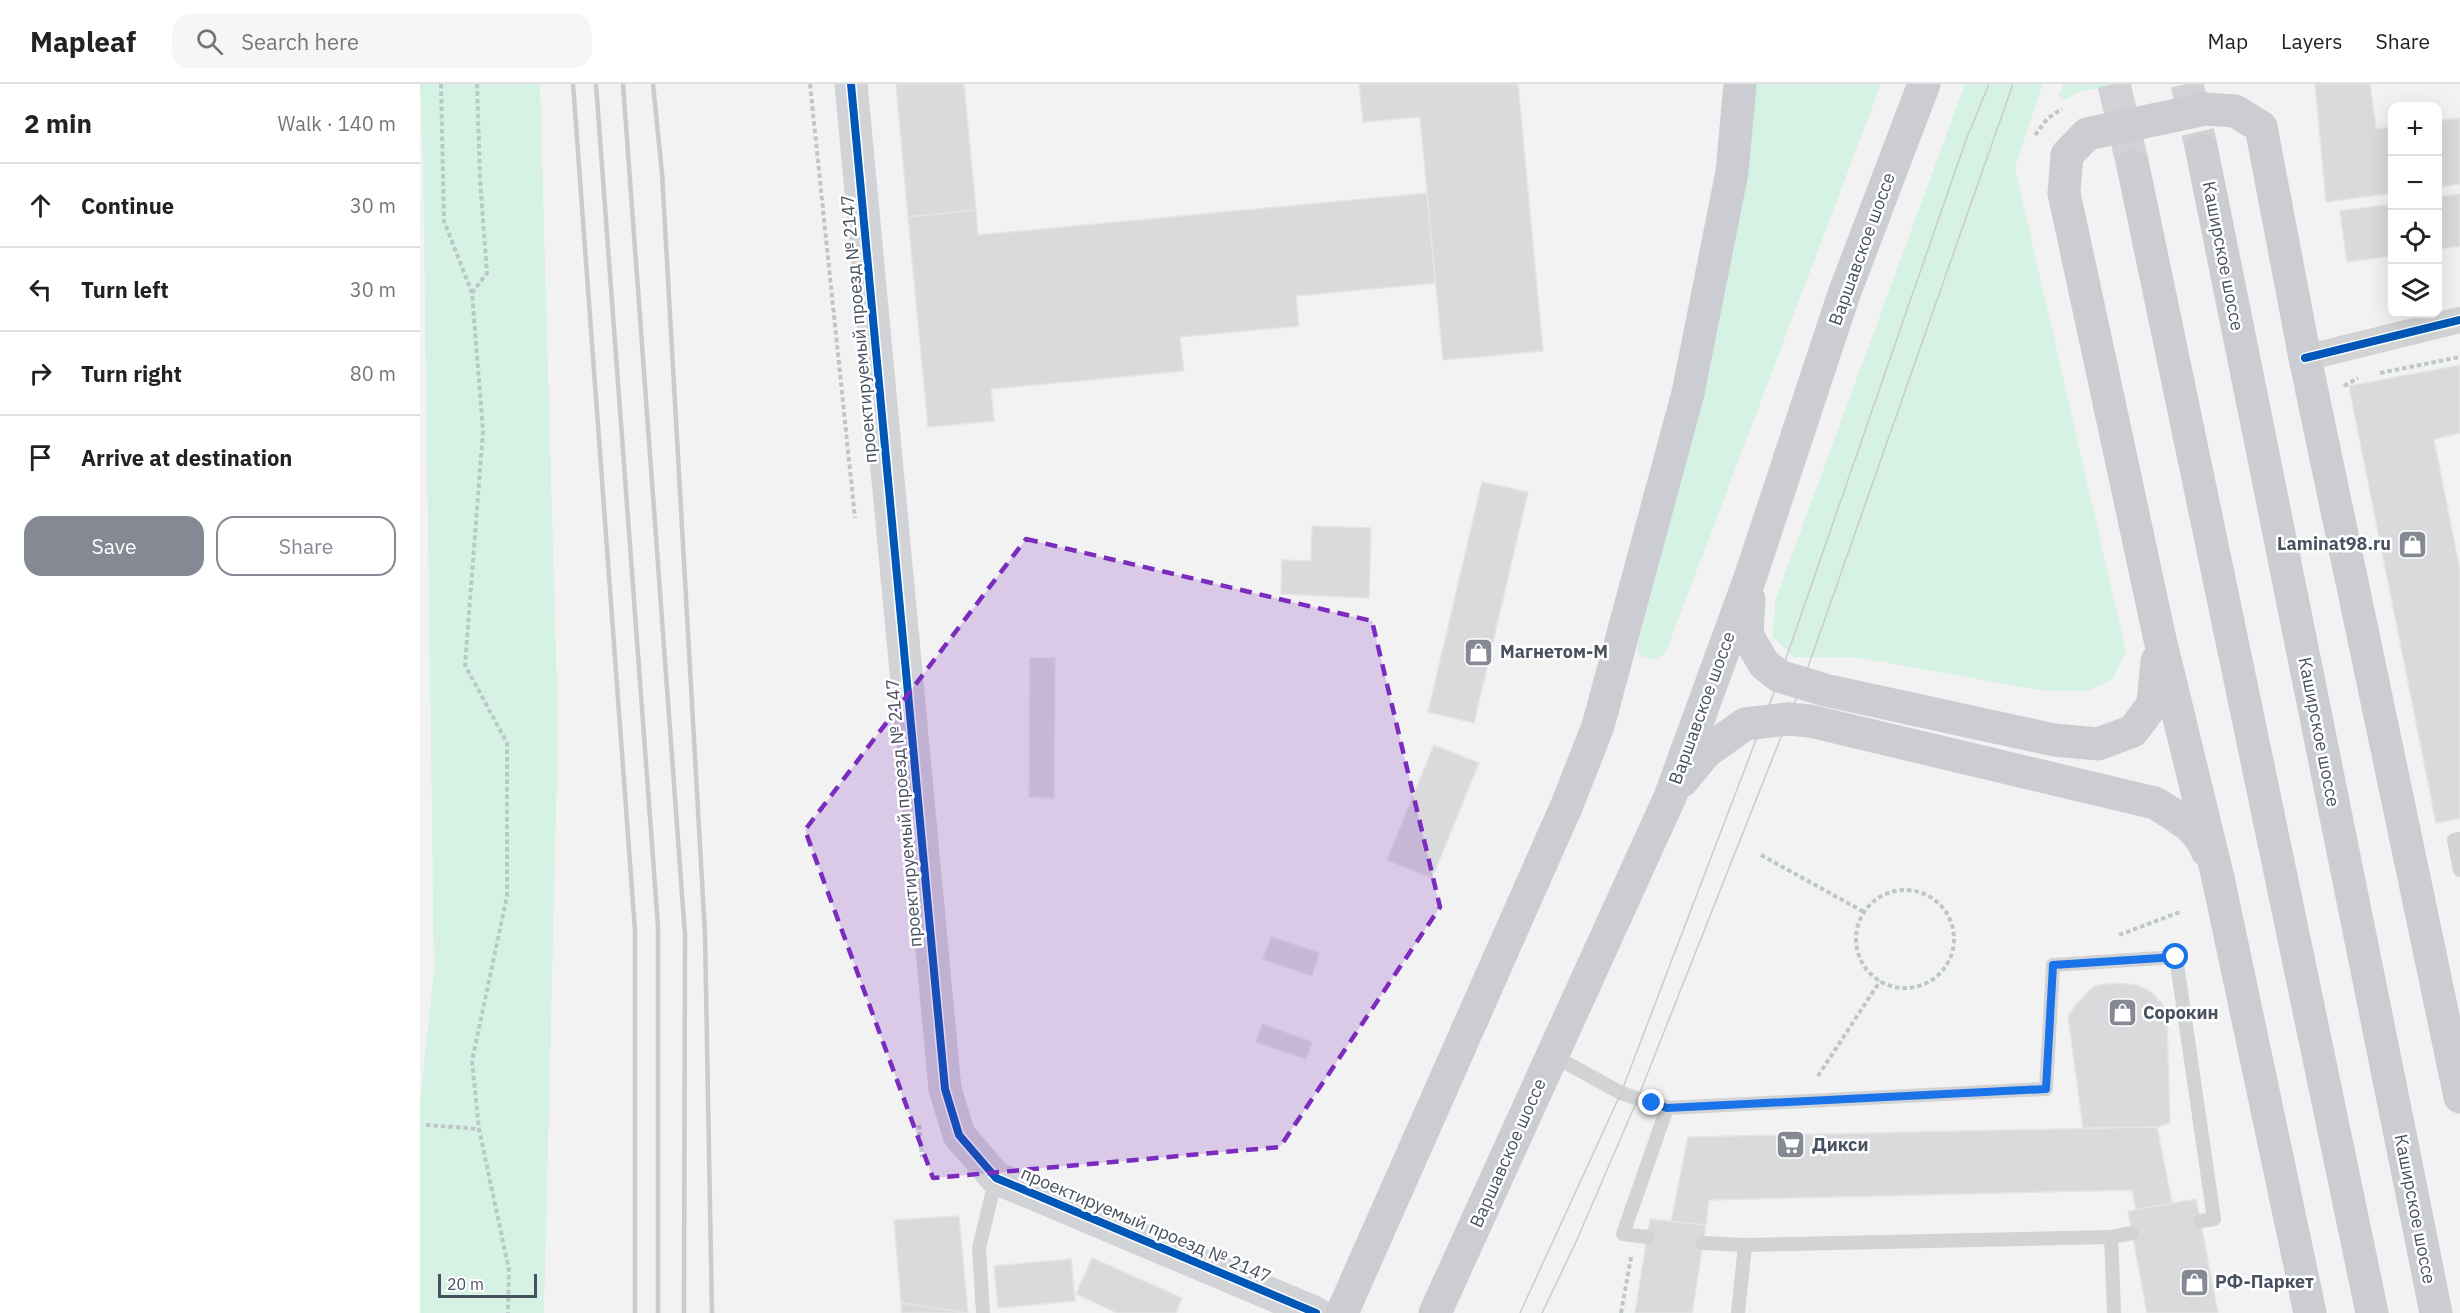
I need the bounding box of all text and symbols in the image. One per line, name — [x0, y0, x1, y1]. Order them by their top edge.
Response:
search box — [172, 14, 592, 68]
text: Mapleaf — [30, 23, 136, 60]
icon: search — [193, 25, 226, 58]
text: Search here — [241, 27, 359, 56]
text: Map — [2208, 27, 2248, 55]
text: Layers — [2281, 27, 2343, 55]
text: Share — [2376, 27, 2430, 55]
map controls — [2388, 102, 2442, 318]
button: + — [2388, 102, 2442, 156]
text: 2 min — [24, 106, 92, 140]
text: Walk · 140 m — [278, 110, 396, 137]
button: − — [2388, 156, 2442, 210]
street label: Варшавское шоссе — [1823, 169, 1900, 328]
street label: Каширское шоссе — [2198, 179, 2249, 333]
icon: ahead — [24, 189, 57, 222]
text: Continue — [81, 191, 174, 220]
text: 30 m — [350, 192, 396, 219]
street label: проектируемый проезд № 2147 — [835, 194, 882, 464]
button: locate — [2388, 210, 2442, 264]
button: layers — [2388, 264, 2442, 318]
icon: left — [24, 273, 57, 306]
text: Turn left — [81, 275, 169, 304]
text: 30 m — [350, 276, 396, 303]
icon: right — [24, 357, 57, 390]
text: Turn right — [81, 359, 182, 388]
text: 80 m — [350, 360, 396, 387]
icon: arrive — [24, 441, 57, 474]
text: Arrive at destination — [81, 443, 292, 472]
button: Save — [24, 516, 204, 576]
button: Share — [216, 516, 396, 576]
shop icon: Laminat98.ru — [2396, 528, 2428, 560]
place label: Laminat98.ru — [2277, 532, 2391, 555]
street label: Варшавское шоссе — [1663, 628, 1740, 787]
shop icon: Магнетом-М — [1463, 636, 1495, 668]
place label: Магнетом-М — [1500, 640, 1608, 663]
street label: Каширское шоссе — [2294, 655, 2345, 809]
street label: проектируемый проезд № 2147 — [880, 678, 927, 948]
route start — [2162, 943, 2188, 969]
shop icon: Сорокин — [2106, 997, 2138, 1029]
place label: Сорокин — [2143, 1001, 2218, 1024]
street label: Варшавское шоссе — [1464, 1075, 1551, 1231]
route end — [1638, 1089, 1664, 1115]
supermarket icon: Дикси — [1775, 1129, 1807, 1161]
street label: Каширское шоссе — [2390, 1132, 2441, 1286]
place label: Дикси — [1812, 1133, 1868, 1156]
street label: проектируемый проезд № 2147 — [1018, 1161, 1275, 1288]
shop icon: РФ-Паркет — [2178, 1266, 2210, 1298]
place label: РФ-Паркет — [2215, 1270, 2314, 1293]
scale bar — [438, 1271, 537, 1298]
text: 20 m — [447, 1274, 484, 1294]

